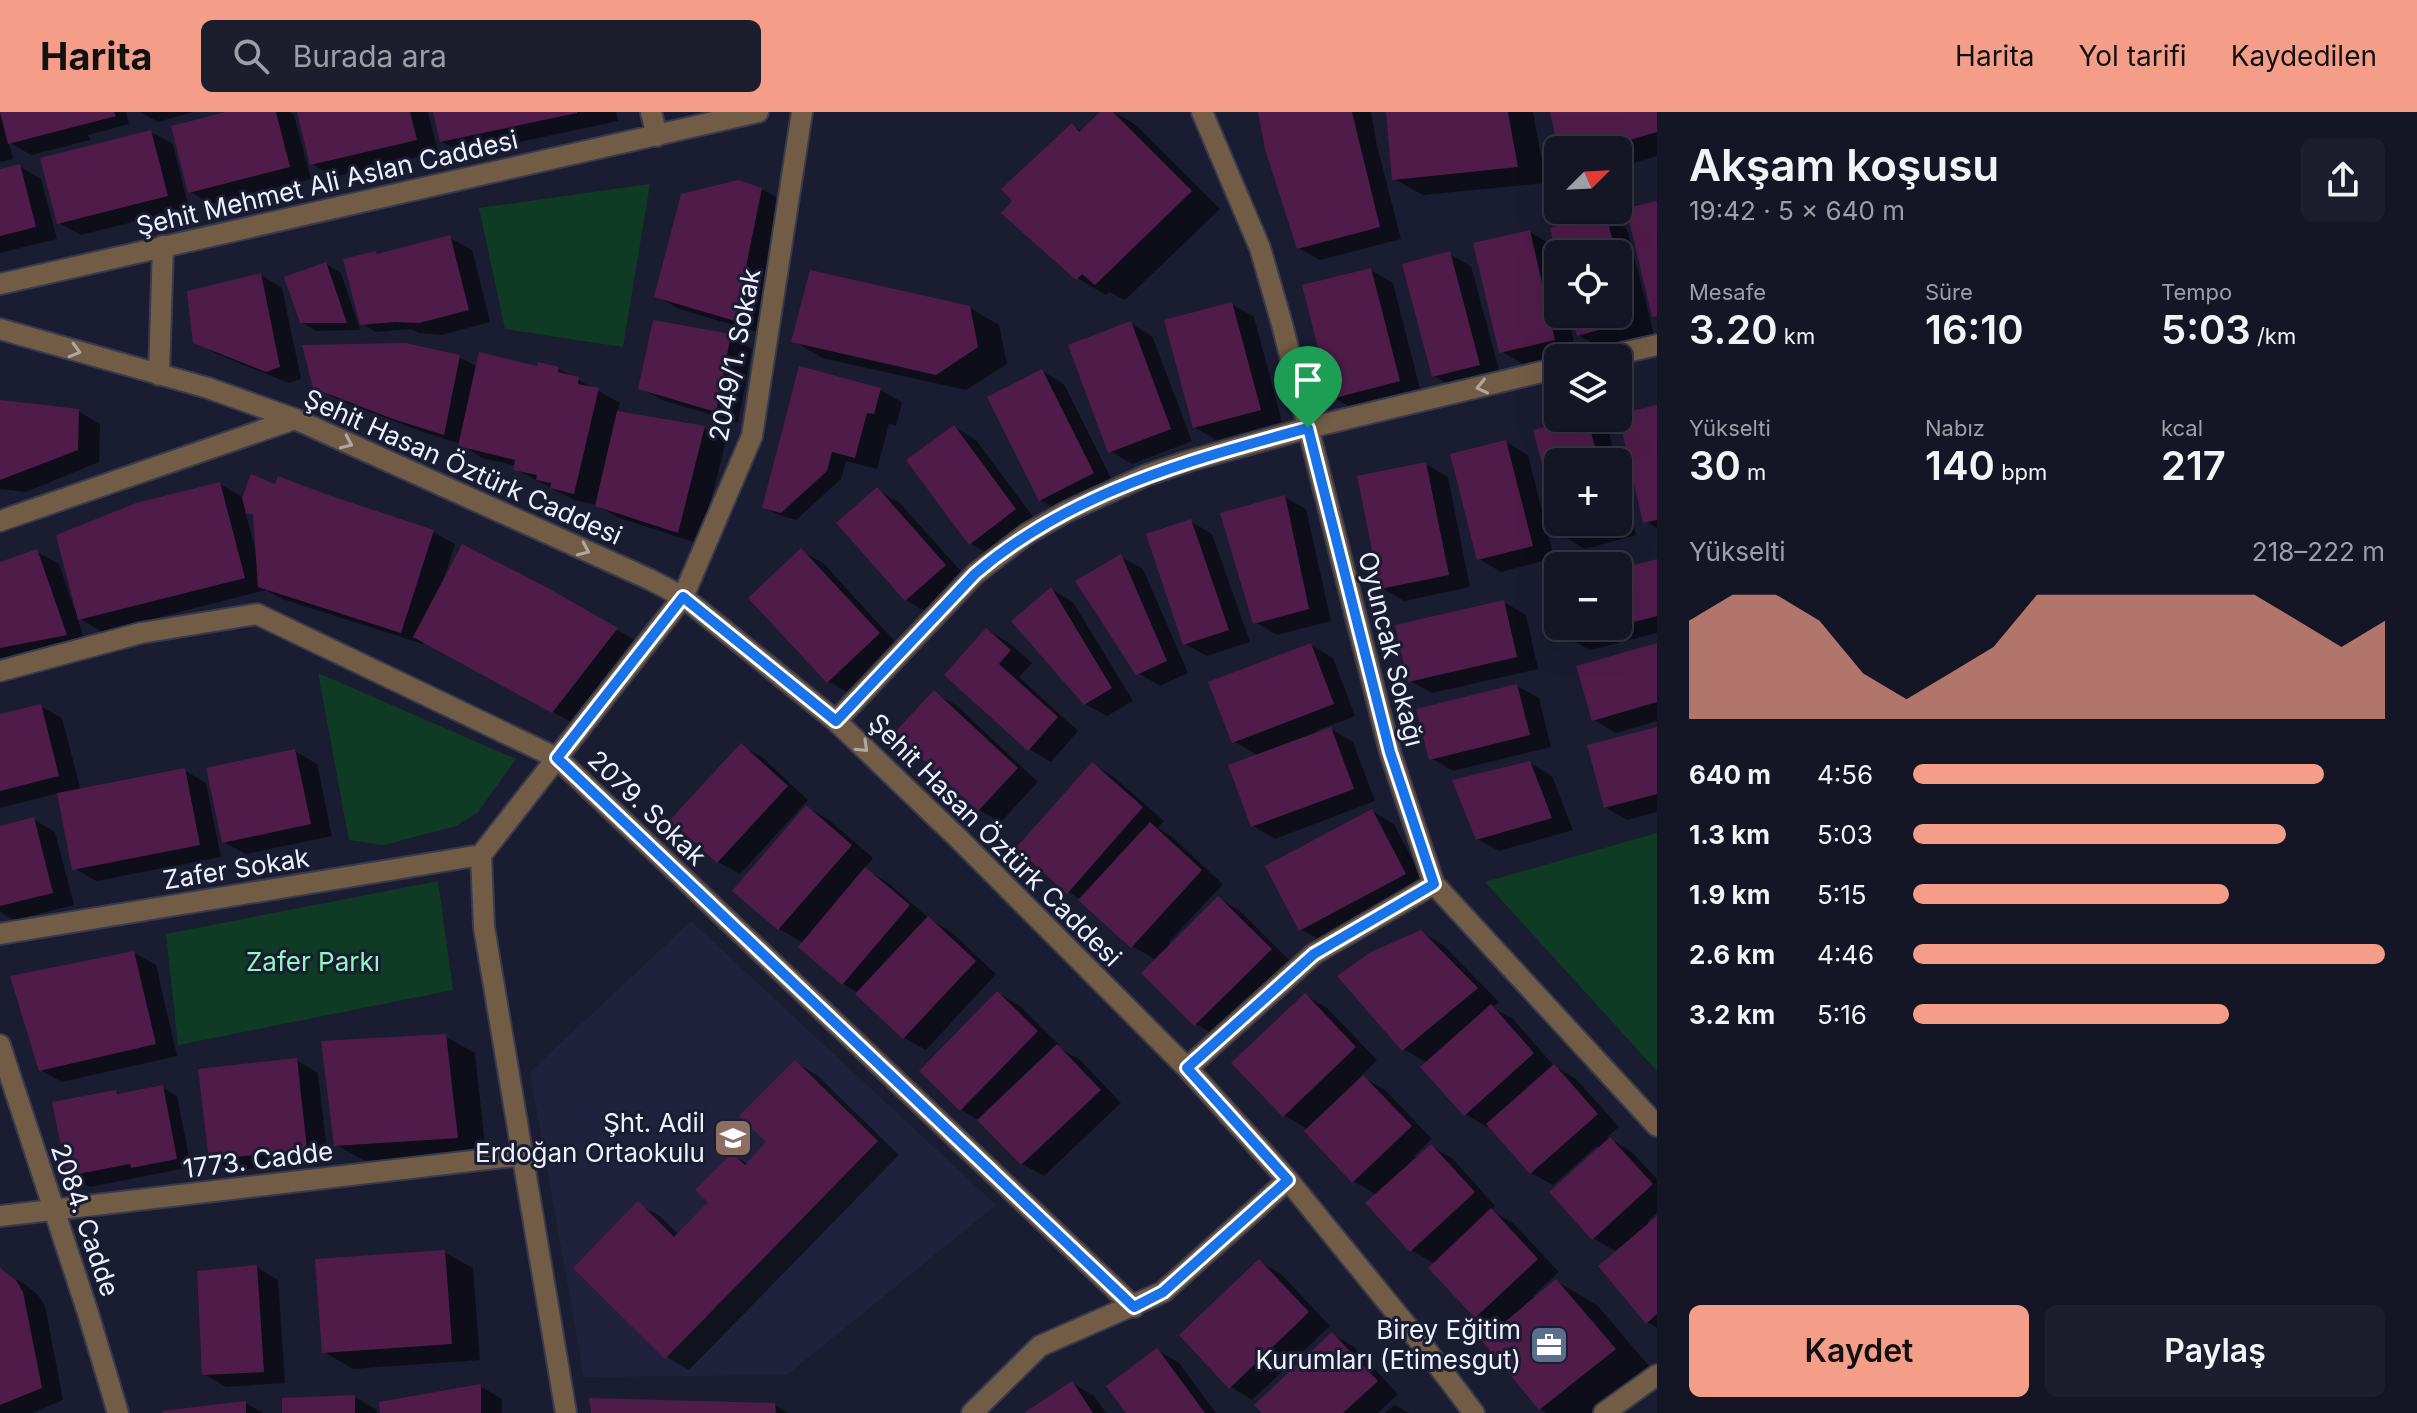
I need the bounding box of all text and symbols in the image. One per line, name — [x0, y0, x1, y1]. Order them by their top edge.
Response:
search box — [201, 20, 761, 92]
text: Harita — [40, 33, 153, 79]
icon: search — [229, 34, 273, 78]
text: Burada ara — [293, 38, 447, 74]
text: Harita — [1955, 39, 2034, 73]
text: Yol tarifi — [2078, 39, 2187, 73]
text: Kaydedilen — [2231, 39, 2377, 73]
street label: Şehit Mehmet Ali Aslan Caddesi — [133, 123, 521, 242]
north arrow — [1544, 136, 1632, 224]
map controls — [1544, 136, 1632, 640]
text: Akşam koşusu — [1689, 138, 1999, 192]
button: share — [2301, 138, 2385, 222]
text: 19:42 · 5 × 640 m — [1689, 195, 1905, 226]
button: locate — [1544, 240, 1632, 328]
street label: 2049/1. Sokak — [703, 266, 766, 444]
text: Mesafe — [1689, 279, 1766, 305]
text: Süre — [1925, 279, 1973, 305]
text: Tempo — [2161, 279, 2232, 305]
text: 3.20 — [1689, 305, 1778, 354]
text: 16:10 — [1925, 305, 2024, 354]
text: 5:03 — [2161, 305, 2251, 354]
text: km — [1778, 323, 1815, 349]
text: /km — [2251, 323, 2296, 349]
one-way arrow — [68, 342, 81, 358]
button: layers — [1544, 344, 1632, 432]
pin — [1274, 346, 1342, 428]
icon: arrive — [1286, 358, 1330, 402]
one-way arrow — [1476, 377, 1490, 394]
street label: Şehit Hasan Öztürk Caddesi — [299, 382, 627, 551]
text: Yükselti — [1689, 415, 1771, 441]
text: Nabız — [1925, 415, 1985, 441]
text: kcal — [2161, 415, 2203, 441]
one-way arrow — [339, 433, 354, 449]
text: 30 — [1689, 441, 1741, 490]
text: 140 — [1925, 441, 1995, 490]
text: 217 — [2161, 441, 2226, 490]
button: + — [1544, 448, 1632, 536]
text: m — [1741, 459, 1766, 485]
text: bpm — [1995, 459, 2047, 485]
text: Yükselti — [1689, 536, 1786, 567]
text: 218–222 m — [2252, 536, 2385, 567]
one-way arrow — [576, 540, 591, 556]
street label: Oyuncak Sokağı — [1352, 548, 1431, 750]
button: − — [1544, 552, 1632, 640]
street label: Şehit Hasan Öztürk Caddesi — [863, 707, 1128, 972]
one-way arrow — [854, 738, 869, 752]
street label: 2079. Sokak — [582, 744, 713, 872]
text: 640 m — [1689, 759, 1771, 790]
text: 4:56 — [1817, 759, 1873, 790]
text: 1.3 km — [1689, 819, 1770, 850]
text: 5:03 — [1817, 819, 1873, 850]
street label: Zafer Sokak — [161, 842, 311, 895]
text: 1.9 km — [1689, 879, 1770, 910]
text: 5:15 — [1817, 879, 1867, 910]
text: 2.6 km — [1689, 939, 1775, 970]
text: 4:46 — [1817, 939, 1874, 970]
park label: Zafer Parkı — [246, 946, 380, 977]
text: 3.2 km — [1689, 999, 1775, 1030]
text: 5:16 — [1817, 999, 1867, 1030]
place label: Şht. Adil Erdoğan Ortaokulu — [475, 1107, 705, 1168]
school or university icon: Şht. Adil Erdoğan Ortaokulu — [712, 1117, 754, 1159]
street label: 1773. Cadde — [181, 1135, 335, 1184]
street label: 2084. Cadde — [45, 1139, 126, 1300]
button: Kaydet — [1689, 1305, 2029, 1397]
button: Paylaş — [2045, 1305, 2385, 1397]
place label: Birey Eğitim Kurumları (Etimesgut) — [1256, 1314, 1521, 1375]
office icon: Birey Eğitim Kurumları (Etimesgut) — [1528, 1324, 1570, 1366]

